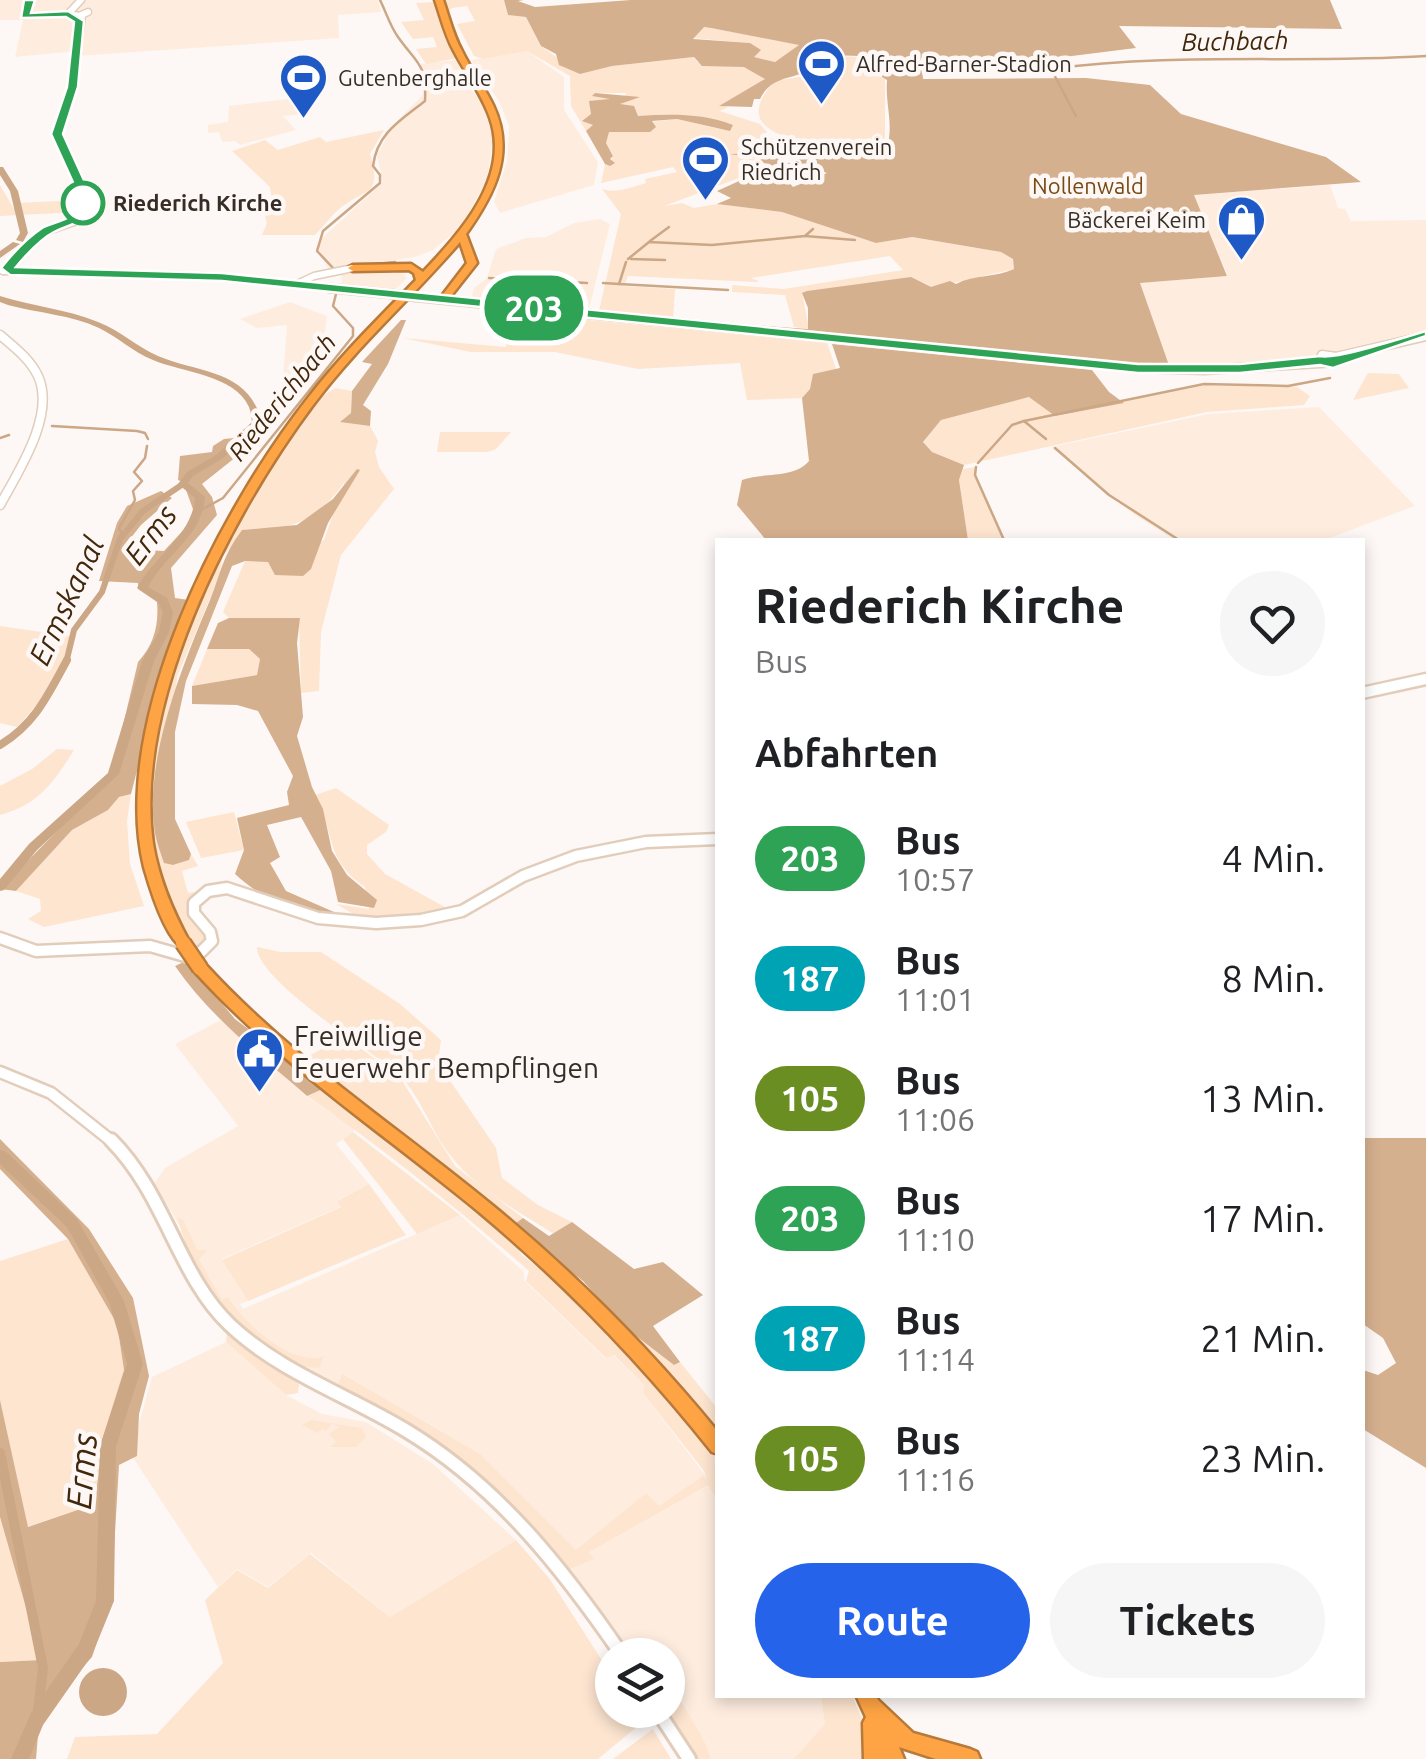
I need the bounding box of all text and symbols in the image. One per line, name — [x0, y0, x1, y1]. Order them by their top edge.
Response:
water label: Buchbach — [1181, 26, 1289, 56]
sports icon: Alfred-Barner-Stadion — [795, 38, 847, 106]
place label: Alfred-Barner-Stadion — [856, 51, 1072, 76]
sports icon: Gutenberghalle — [277, 52, 329, 120]
place label: Gutenberghalle — [338, 65, 492, 90]
sports icon: Schützenverein Riedrich — [680, 134, 732, 202]
place label: Schützenverein Riedrich — [741, 134, 892, 184]
park label: Nollenwald — [1032, 173, 1144, 198]
marker: Riederich Kirche — [62, 182, 104, 224]
place label: Riederich Kirche — [113, 190, 282, 215]
shop icon: Bäckerei Keim — [1215, 194, 1267, 262]
place label: Bäckerei Keim — [1067, 207, 1206, 232]
line badge: 203 — [476, 276, 592, 340]
text: 203 — [504, 288, 564, 328]
water label: Riederichbach — [223, 328, 341, 466]
water label: Erms — [117, 498, 184, 571]
water label: Ermskanal — [22, 531, 111, 670]
button: heart — [1220, 571, 1325, 676]
text: Riederich Kirche — [755, 578, 1125, 632]
text: Bus — [755, 643, 807, 679]
text: Abfahrten — [755, 732, 938, 774]
text: Bus — [895, 819, 960, 861]
text: 4 Min. — [1222, 837, 1325, 879]
text: 203 — [780, 838, 840, 878]
text: 10:57 — [895, 861, 975, 897]
text: Bus — [895, 939, 960, 981]
text: 8 Min. — [1222, 957, 1325, 999]
text: 187 — [780, 958, 840, 998]
text: 11:01 — [895, 981, 975, 1017]
place label: Freiwillige Feuerwehr Bempflingen — [294, 1020, 599, 1083]
public building icon: Freiwillige Feuerwehr Bempflingen — [233, 1026, 285, 1094]
text: Bus — [895, 1059, 960, 1101]
text: 13 Min. — [1200, 1077, 1325, 1119]
text: 105 — [780, 1078, 840, 1118]
text: 11:06 — [895, 1101, 975, 1137]
text: Bus — [895, 1179, 960, 1221]
text: 17 Min. — [1200, 1197, 1325, 1239]
text: 203 — [780, 1198, 840, 1238]
text: 11:10 — [895, 1221, 975, 1257]
text: Bus — [895, 1299, 960, 1341]
text: 21 Min. — [1200, 1317, 1325, 1359]
text: 187 — [780, 1318, 840, 1358]
text: 11:14 — [895, 1341, 975, 1377]
text: Bus — [895, 1419, 960, 1461]
water label: Erms — [58, 1431, 104, 1511]
text: 23 Min. — [1200, 1437, 1325, 1479]
text: 105 — [780, 1438, 840, 1478]
text: 11:16 — [895, 1461, 975, 1497]
button: Route — [755, 1563, 1030, 1678]
button: Tickets — [1050, 1563, 1325, 1678]
map controls — [595, 1638, 685, 1728]
button: layers — [595, 1638, 685, 1728]

